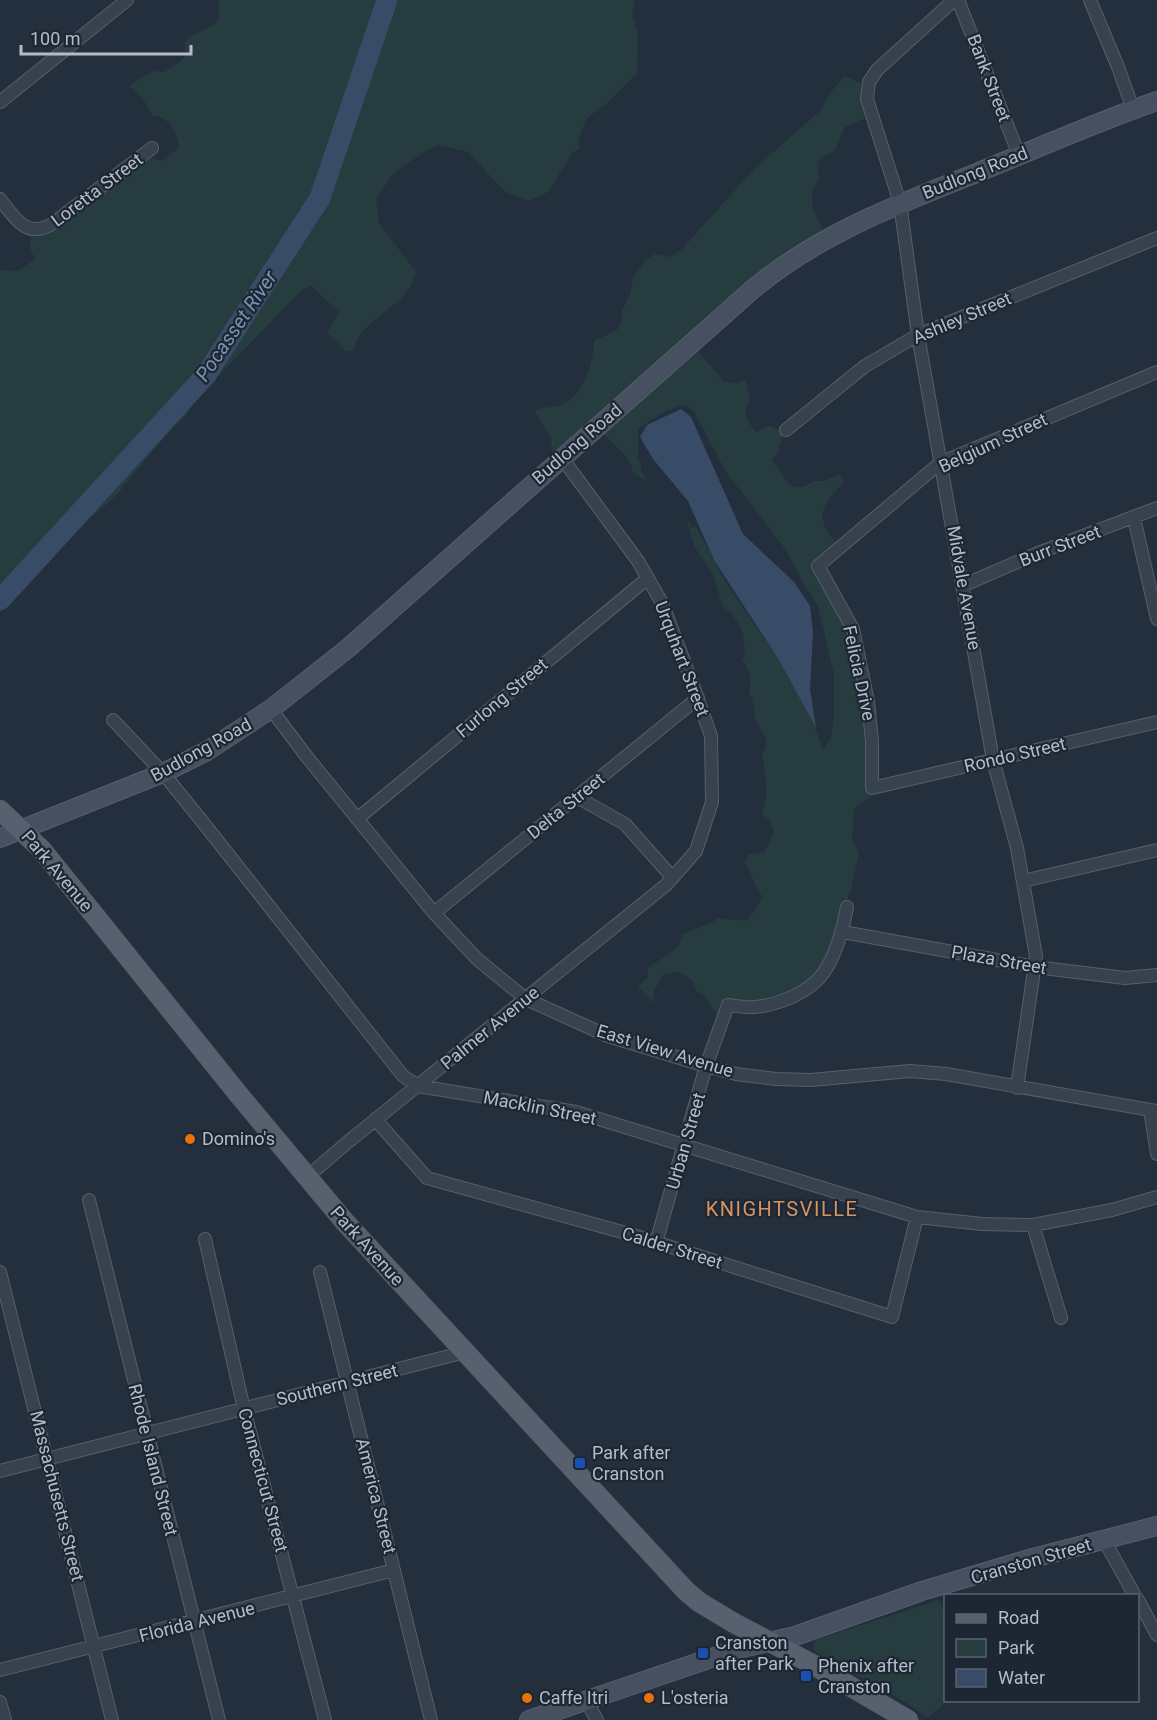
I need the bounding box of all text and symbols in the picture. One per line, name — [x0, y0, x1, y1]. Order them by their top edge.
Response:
scale bar — [21, 18, 190, 56]
text: 100 m — [30, 28, 81, 49]
street label: Bank Street — [963, 31, 1016, 125]
street label: Budlong Road — [919, 142, 1031, 203]
street label: Loretta Street — [47, 148, 147, 231]
water label: Pocasset River — [190, 265, 283, 386]
street label: Ashley Street — [909, 287, 1014, 348]
street label: Budlong Road — [528, 399, 626, 488]
street label: Belgium Street — [935, 408, 1050, 477]
street label: Burr Street — [1016, 520, 1103, 571]
street label: Midvale Avenue — [943, 524, 986, 652]
street label: Urquhart Street — [651, 598, 714, 720]
street label: Felicia Drive — [839, 623, 880, 722]
street label: Furlong Street — [452, 653, 552, 742]
street label: Budlong Road — [147, 713, 255, 786]
street label: Rondo Street — [962, 733, 1068, 776]
street label: Delta Street — [523, 768, 609, 843]
street label: Park Avenue — [17, 826, 97, 916]
street label: Plaza Street — [950, 941, 1048, 978]
street label: Palmer Avenue — [436, 982, 543, 1074]
street label: East View Avenue — [594, 1020, 736, 1081]
street label: Macklin Street — [482, 1086, 599, 1129]
street label: Urban Street — [662, 1090, 709, 1192]
place label: Domino's — [202, 1128, 275, 1149]
marker: Domino's — [183, 1132, 197, 1146]
district label: KNIGHTSVILLE — [706, 1197, 858, 1221]
street label: Park Avenue — [326, 1202, 409, 1290]
street label: Calder Street — [620, 1222, 725, 1273]
street label: Southern Street — [274, 1359, 400, 1410]
street label: Rhode Island Street — [124, 1382, 183, 1538]
street label: Connecticut Street — [234, 1406, 293, 1554]
street label: Massachusetts Street — [26, 1408, 89, 1583]
street label: America Street — [352, 1436, 401, 1556]
place label: Park after Cranston — [592, 1442, 670, 1484]
marker: Park after Cranston — [573, 1456, 587, 1470]
street label: Cranston Street — [968, 1533, 1094, 1588]
legend — [944, 1594, 1139, 1702]
street label: Florida Avenue — [137, 1597, 257, 1646]
text: Road — [998, 1607, 1039, 1628]
place label: Cranston after Park — [715, 1632, 794, 1674]
text: Park — [998, 1637, 1035, 1658]
marker: Cranston after Park — [696, 1646, 710, 1660]
place label: Phenix after Cranston — [818, 1655, 914, 1697]
text: Water — [998, 1667, 1045, 1688]
marker: Phenix after Cranston — [799, 1669, 813, 1683]
place label: Caffe Itri — [539, 1687, 608, 1708]
place label: L'osteria — [661, 1687, 729, 1708]
marker: Caffe Itri — [520, 1691, 534, 1705]
marker: L'osteria — [642, 1691, 656, 1705]

